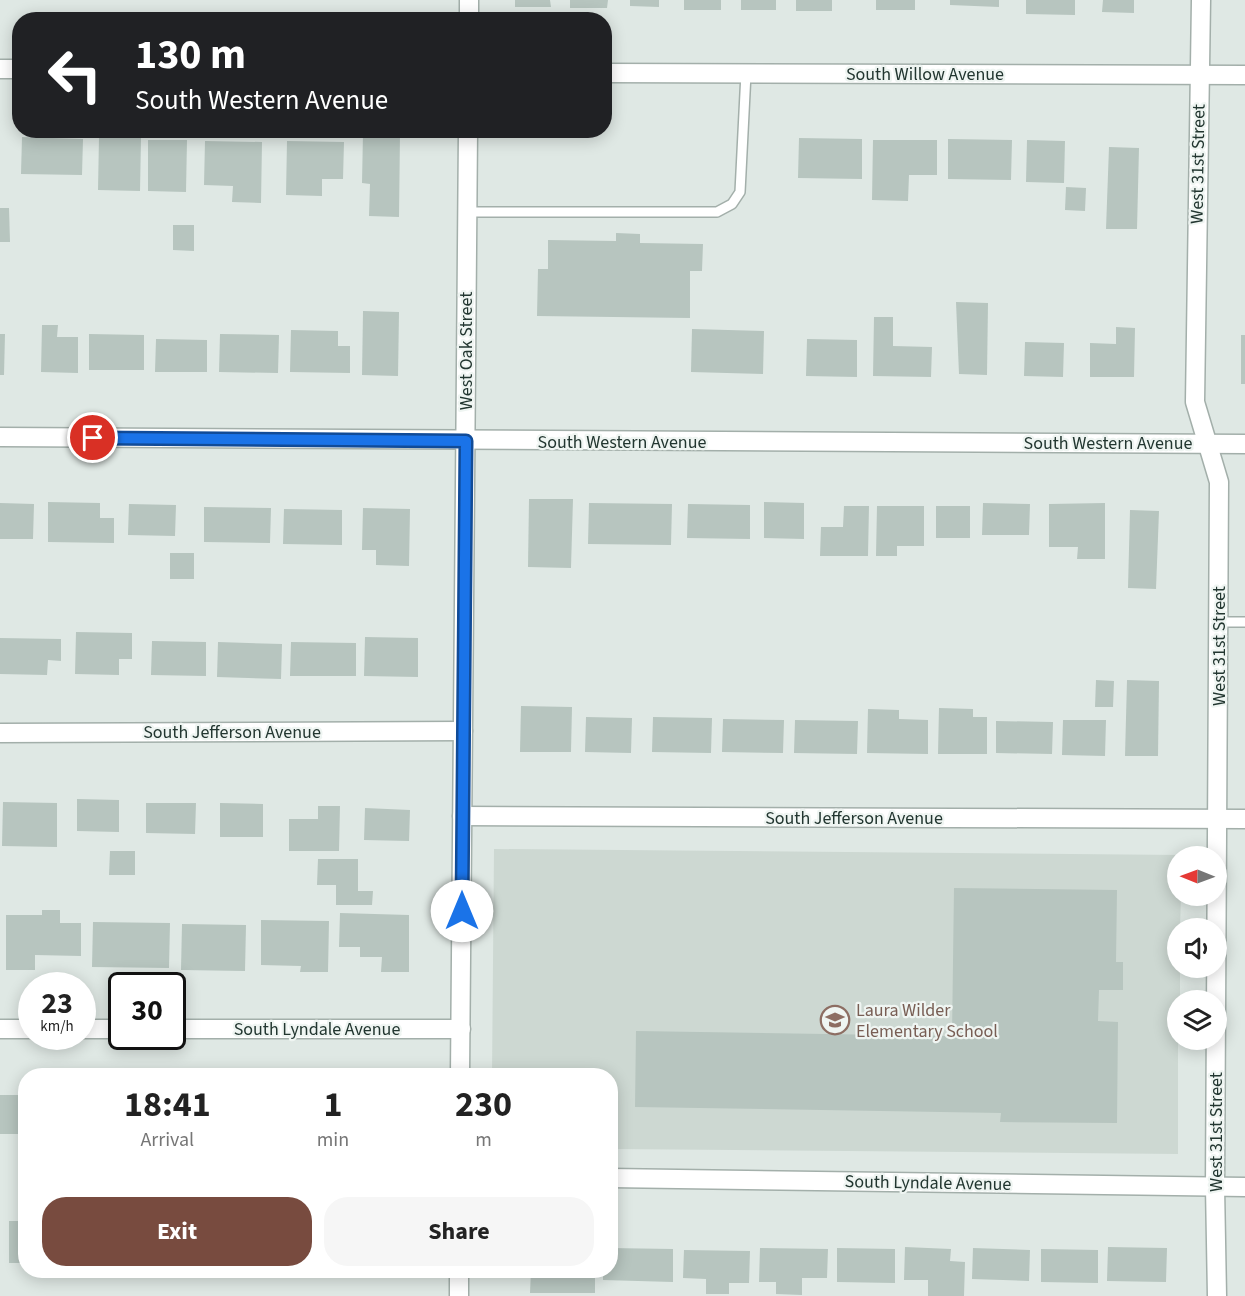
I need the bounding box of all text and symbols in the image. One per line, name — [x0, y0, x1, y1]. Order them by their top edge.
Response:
text: 130 m — [135, 25, 246, 85]
icon: left — [36, 36, 114, 114]
street label: South Willow Avenue — [846, 62, 1004, 87]
text: South Western Avenue — [135, 81, 388, 120]
street label: West 31st Street — [1184, 104, 1212, 224]
street label: West Oak Street — [454, 292, 479, 410]
pin — [67, 412, 118, 463]
icon: arrive — [76, 421, 109, 454]
street label: South Western Avenue — [538, 430, 706, 455]
street label: South Western Avenue — [1024, 431, 1192, 456]
street label: West 31st Street — [1207, 586, 1232, 706]
street label: South Jefferson Avenue — [143, 720, 321, 745]
street label: South Jefferson Avenue — [765, 806, 943, 831]
north arrow — [1167, 846, 1227, 906]
map controls — [1167, 846, 1227, 1050]
position arrow — [430, 879, 494, 943]
button: sound — [1167, 918, 1227, 978]
speed limit sign: 30 — [108, 972, 186, 1050]
text: 23 — [41, 982, 73, 1025]
button: layers — [1167, 990, 1227, 1050]
place label: Laura Wilder Elementary School — [856, 998, 998, 1044]
school or university icon: Laura Wilder Elementary School — [819, 1004, 851, 1036]
text: km/h — [40, 1016, 74, 1037]
street label: South Lyndale Avenue — [234, 1017, 400, 1042]
street label: West 31st Street — [1204, 1072, 1229, 1192]
text: 18:41 — [124, 1079, 211, 1130]
text: 1 — [323, 1079, 342, 1130]
text: 230 — [455, 1079, 512, 1130]
text: Arrival — [140, 1126, 194, 1154]
text: min — [317, 1126, 349, 1154]
text: m — [475, 1126, 492, 1154]
street label: South Lyndale Avenue — [844, 1169, 1012, 1197]
button: Exit — [42, 1197, 312, 1266]
button: Share — [324, 1197, 594, 1266]

